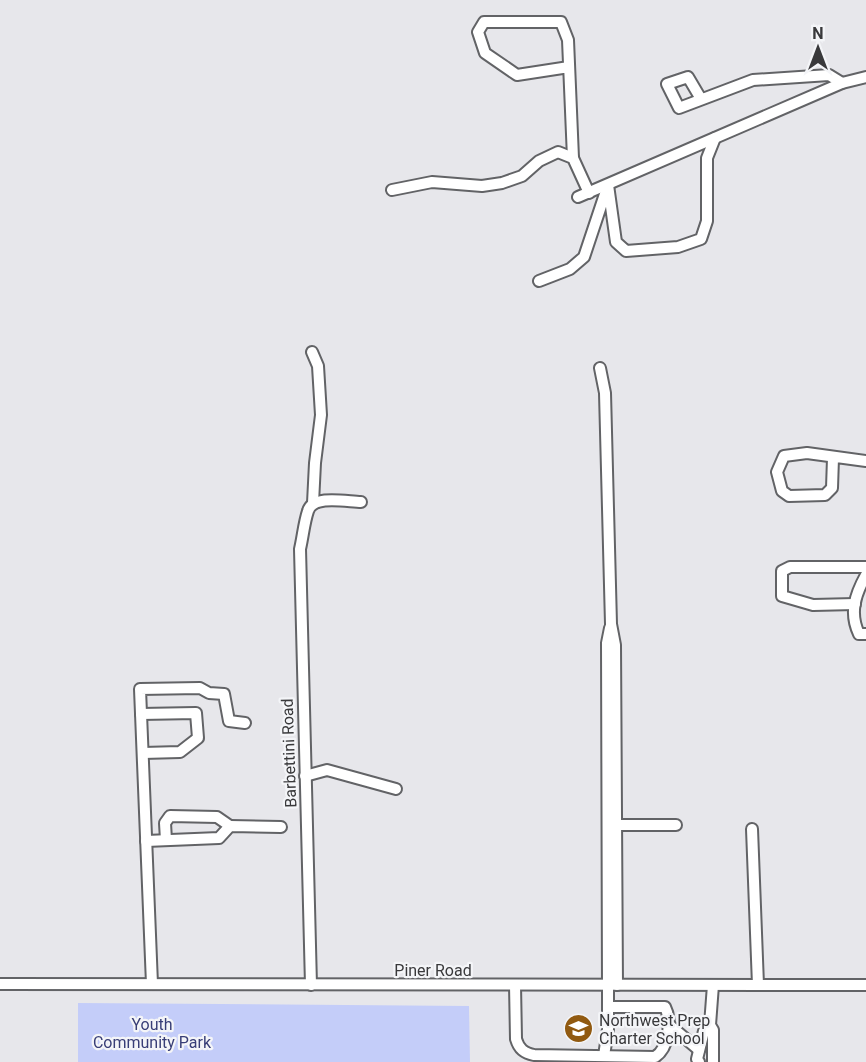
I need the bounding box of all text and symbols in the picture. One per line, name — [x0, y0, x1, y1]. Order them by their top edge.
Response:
north arrow — [788, 18, 848, 78]
text: N — [812, 24, 824, 43]
street label: Barbettini Road — [278, 698, 300, 808]
street label: Piner Road — [394, 961, 472, 980]
place label: Northwest Prep Charter School — [599, 1011, 710, 1048]
school or university icon: Northwest Prep Charter School — [562, 1013, 594, 1045]
park label: Youth Community Park — [93, 1015, 212, 1052]

